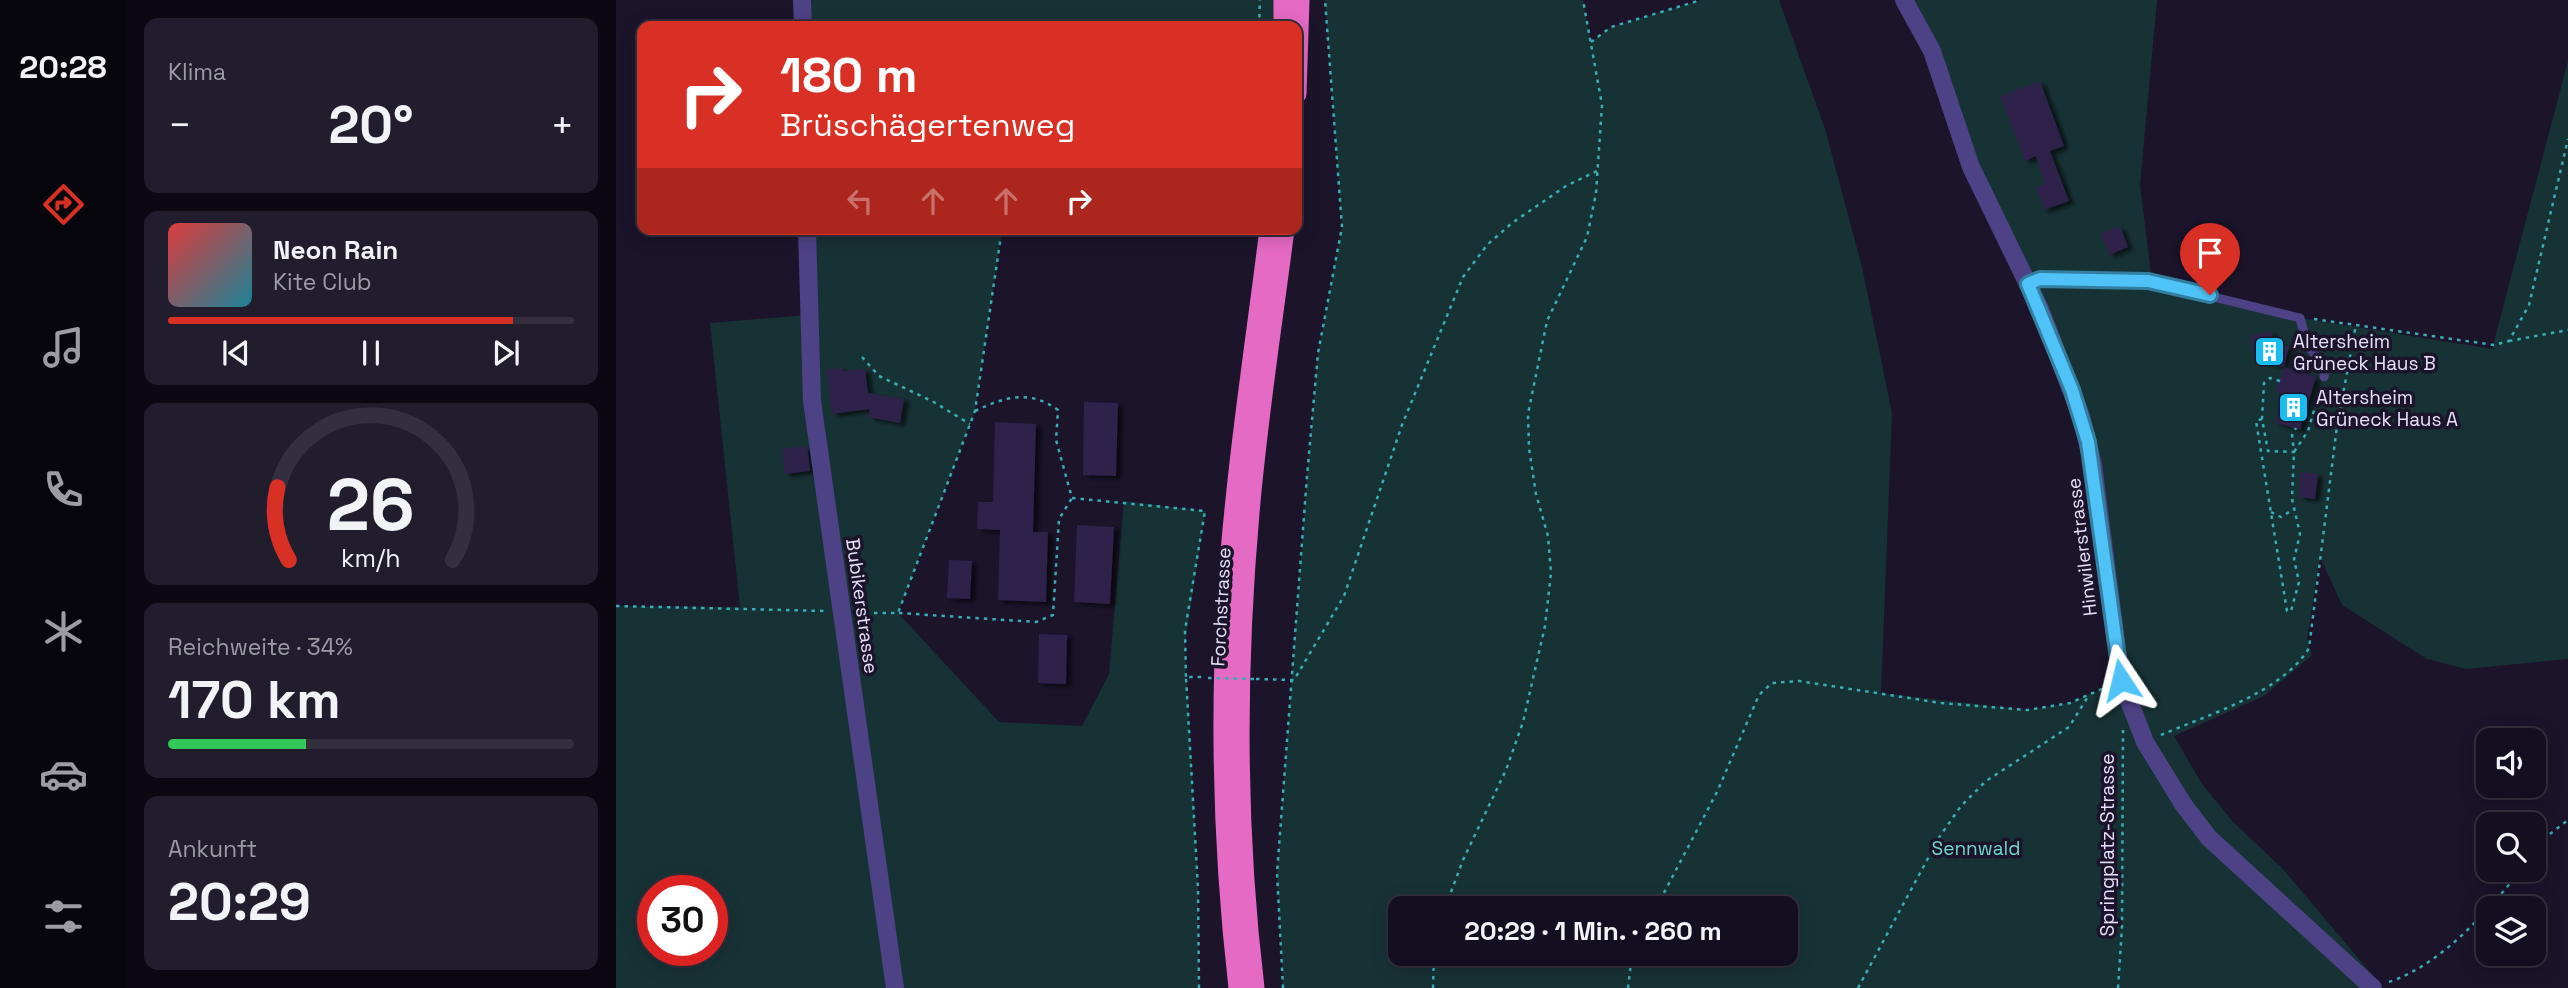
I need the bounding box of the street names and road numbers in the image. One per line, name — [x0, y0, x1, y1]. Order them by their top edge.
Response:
street label: Hinwilerstrasse — [2061, 477, 2103, 617]
street label: Bubikerstrasse — [840, 537, 884, 675]
street label: Forchstrasse — [1205, 547, 1237, 667]
street label: Springplatz-Strasse — [2095, 754, 2120, 936]

